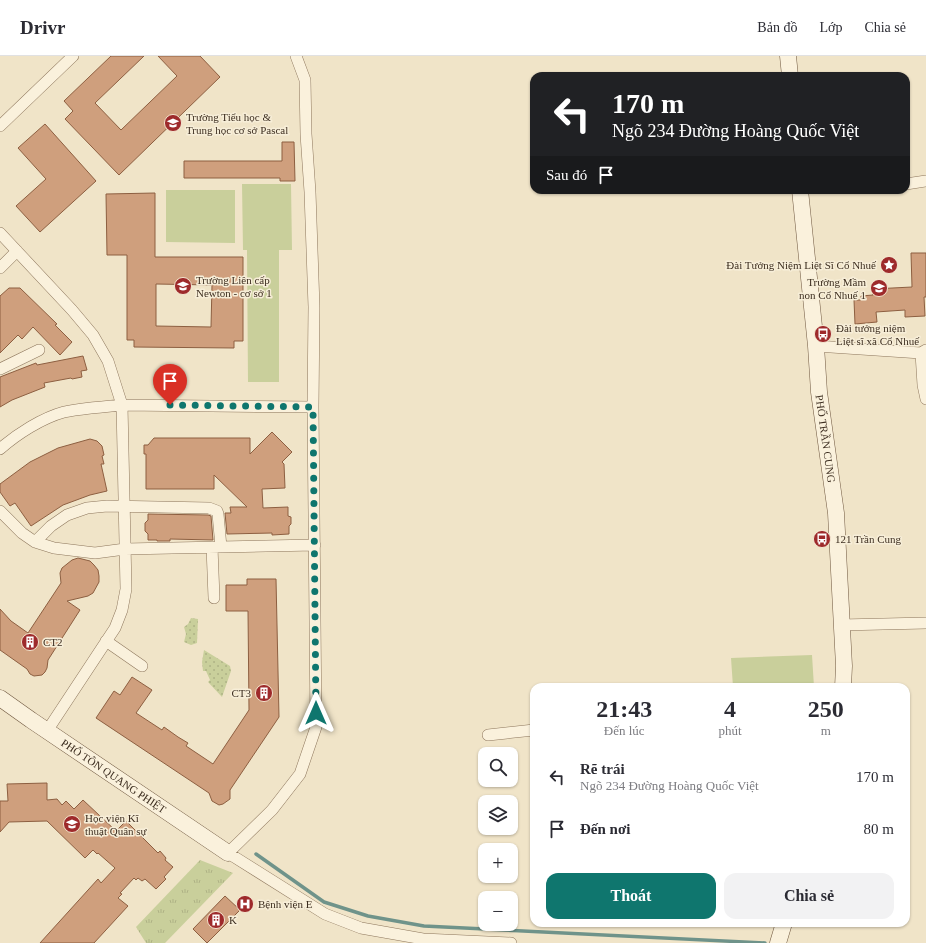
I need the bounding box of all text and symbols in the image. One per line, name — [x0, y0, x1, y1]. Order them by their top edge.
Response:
text: Drivr — [20, 17, 65, 38]
text: Bản đồ — [757, 20, 797, 35]
text: Lớp — [819, 20, 842, 35]
text: Chia sẻ — [864, 20, 906, 35]
icon: left — [546, 88, 598, 140]
text: 170 m — [612, 88, 684, 119]
place label: Trường Tiểu học & Trung học cơ sở Pascal — [186, 111, 288, 136]
school or university icon: Trường Tiểu học & Trung học cơ sở Pascal — [163, 113, 183, 133]
text: Ngõ 234 Đường Hoàng Quốc Việt — [612, 121, 859, 141]
icon: arrive — [595, 164, 617, 186]
text: Sau đó — [546, 167, 587, 183]
place icon: Đài Tưởng Niệm Liệt Sĩ Cổ Nhuế — [879, 255, 899, 275]
place label: Đài Tưởng Niệm Liệt Sĩ Cổ Nhuế — [726, 259, 877, 271]
place label: Trường Liên cấp Newton - cơ sở 1 — [196, 274, 272, 299]
school or university icon: Trường Liên cấp Newton - cơ sở 1 — [173, 276, 193, 296]
place label: Trường Mầm non Cổ Nhuế 1 — [799, 276, 866, 301]
school or university icon: Trường Mầm non Cổ Nhuế 1 — [869, 278, 889, 298]
place label: Đài tưởng niệm Liệt sĩ xã Cổ Nhuế — [836, 322, 920, 347]
bus stop icon: Đài tưởng niệm Liệt sĩ xã Cổ Nhuế — [813, 324, 833, 344]
pin — [153, 364, 187, 405]
icon: arrive — [159, 370, 181, 392]
street label: PHỐ TRẦN CUNG — [813, 394, 838, 483]
bus stop icon: 121 Trần Cung — [812, 529, 832, 549]
place label: 121 Trần Cung — [835, 533, 902, 545]
building icon: CT2 — [20, 632, 40, 652]
place label: CT2 — [43, 636, 63, 648]
building icon: CT3 — [254, 683, 274, 703]
place label: CT3 — [231, 687, 251, 699]
position arrow — [295, 692, 337, 734]
text: 21:43 — [596, 696, 652, 722]
text: 4 — [724, 696, 736, 722]
text: 250 — [808, 696, 844, 722]
text: Đến lúc — [604, 723, 645, 738]
text: phút — [718, 723, 742, 738]
text: m — [821, 723, 831, 738]
street label: PHỐ TÔN QUANG PHIỆT — [59, 736, 169, 816]
map controls — [478, 747, 518, 931]
button: search — [478, 747, 518, 787]
text: Rẽ trái — [580, 761, 625, 777]
icon: left — [546, 766, 568, 788]
text: 170 m — [856, 769, 894, 785]
text: Ngõ 234 Đường Hoàng Quốc Việt — [580, 778, 759, 793]
button: layers — [478, 795, 518, 835]
place label: Học viện Kĩ thuật Quân sự — [85, 812, 148, 837]
school or university icon: Học viện Kĩ thuật Quân sự — [62, 814, 82, 834]
icon: arrive — [546, 818, 568, 840]
text: Đến nơi — [580, 821, 630, 837]
text: 80 m — [864, 821, 894, 837]
button: + — [478, 843, 518, 883]
button: Thoát — [546, 873, 716, 919]
button: Chia sẻ — [724, 873, 894, 919]
button: − — [478, 891, 518, 931]
hospital icon: Bệnh viện E — [235, 894, 255, 914]
place label: Bệnh viện E — [258, 898, 313, 910]
building icon: K — [206, 910, 226, 930]
place label: K — [229, 914, 237, 926]

